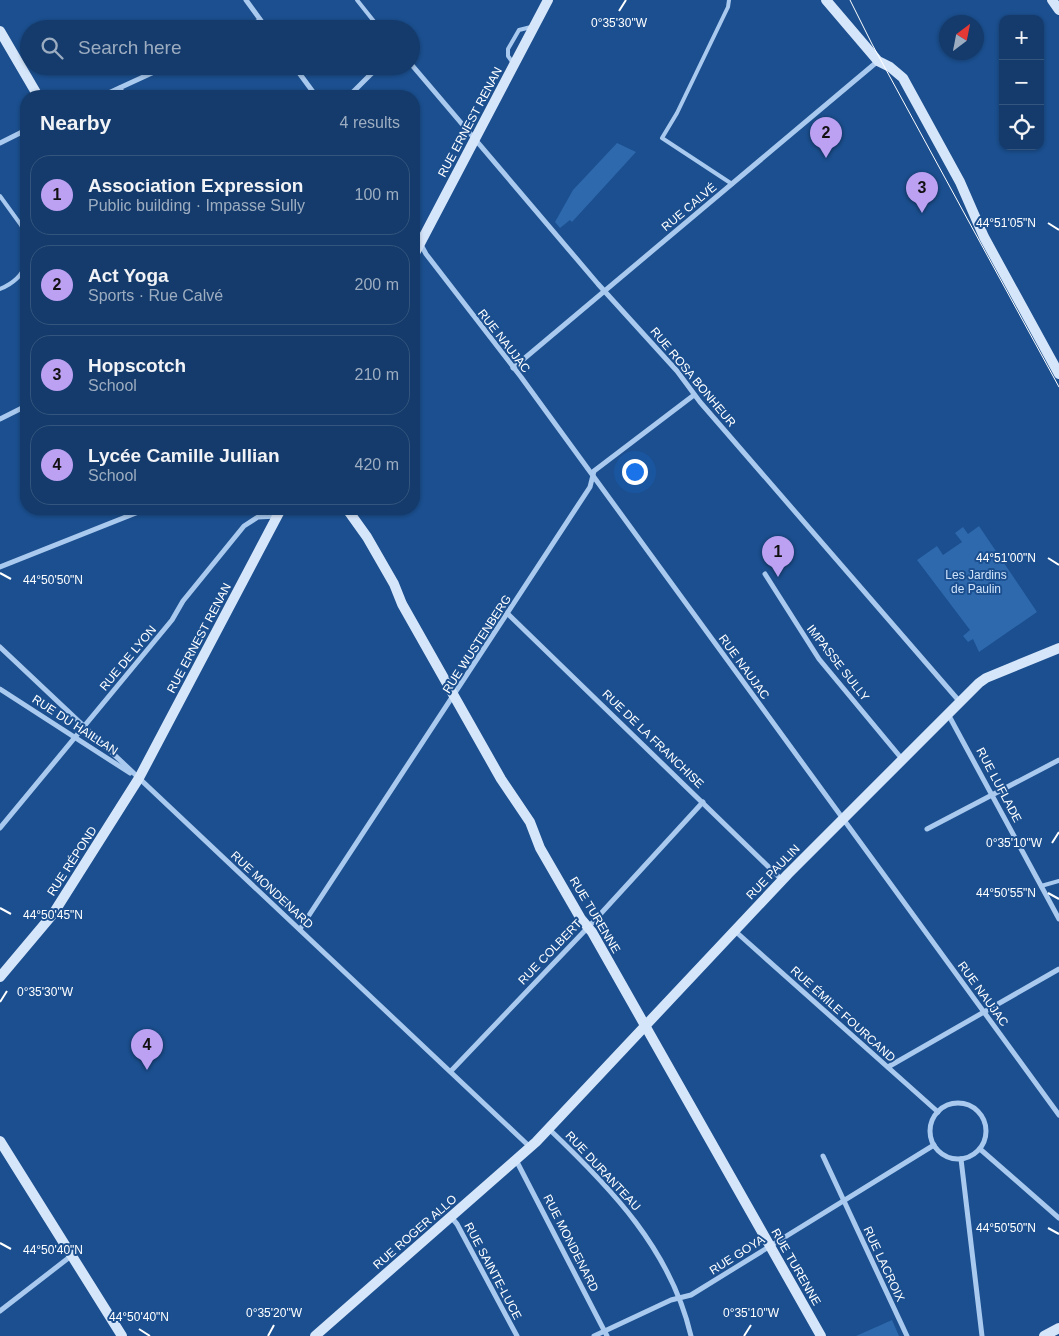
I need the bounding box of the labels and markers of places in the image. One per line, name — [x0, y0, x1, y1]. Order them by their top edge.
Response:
pin: 2 — [810, 117, 842, 158]
pin: 3 — [906, 172, 938, 213]
pin: 1 — [762, 536, 794, 577]
pin: 4 — [131, 1029, 163, 1070]

